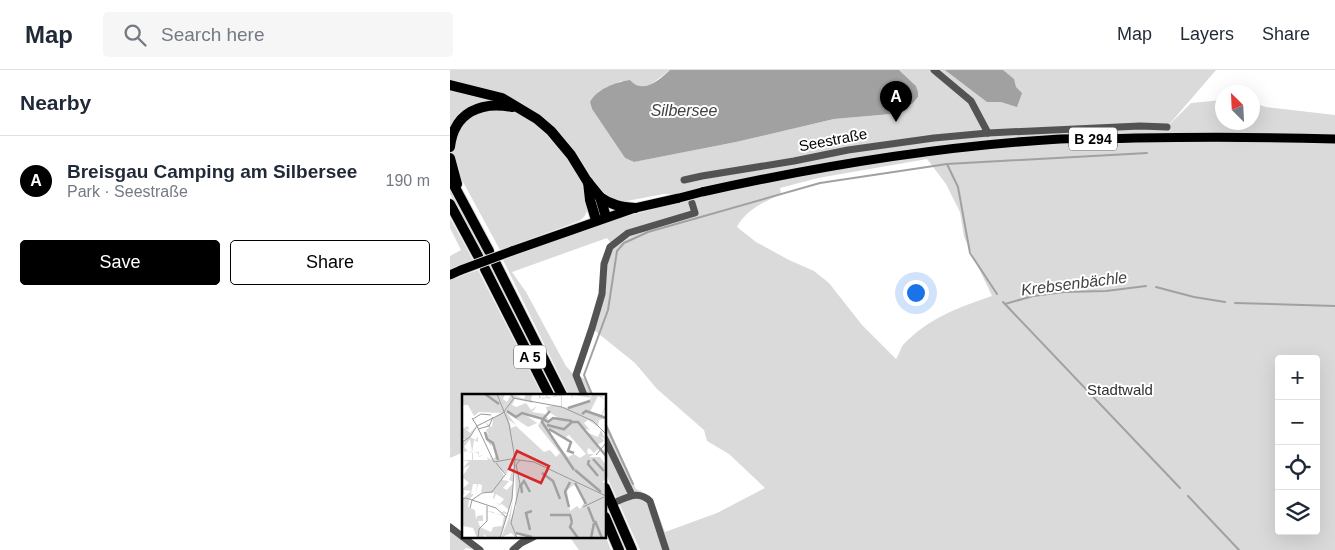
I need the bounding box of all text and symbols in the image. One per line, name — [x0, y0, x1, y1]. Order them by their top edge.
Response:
search box — [103, 12, 453, 57]
text: Map — [25, 21, 73, 48]
icon: search — [121, 21, 149, 49]
text: Search here — [161, 24, 265, 45]
text: Map — [1117, 24, 1152, 44]
text: Layers — [1180, 24, 1234, 44]
text: Share — [1262, 24, 1310, 44]
pin: A — [880, 81, 912, 122]
north arrow — [1215, 85, 1260, 130]
text: Nearby — [20, 91, 91, 114]
water label: Silbersee — [651, 102, 717, 119]
street label: Seestraße — [797, 125, 868, 154]
road number: B 294 — [1069, 128, 1117, 150]
text: Breisgau Camping am Silbersee — [67, 161, 357, 182]
text: A — [30, 172, 42, 189]
text: 190 m — [386, 172, 430, 189]
text: Park · Seestraße — [67, 183, 188, 200]
button: Save — [20, 240, 220, 285]
button: Share — [230, 240, 430, 285]
water label: Krebsenbächle — [1020, 269, 1128, 298]
your location — [903, 280, 929, 306]
road number: A 5 — [514, 346, 546, 368]
map controls — [1275, 355, 1320, 535]
button: + — [1275, 355, 1320, 400]
park label: Stadtwald — [1087, 381, 1153, 398]
inset map — [462, 394, 606, 538]
button: − — [1275, 400, 1320, 445]
button: locate — [1275, 445, 1320, 490]
button: layers — [1275, 490, 1320, 535]

